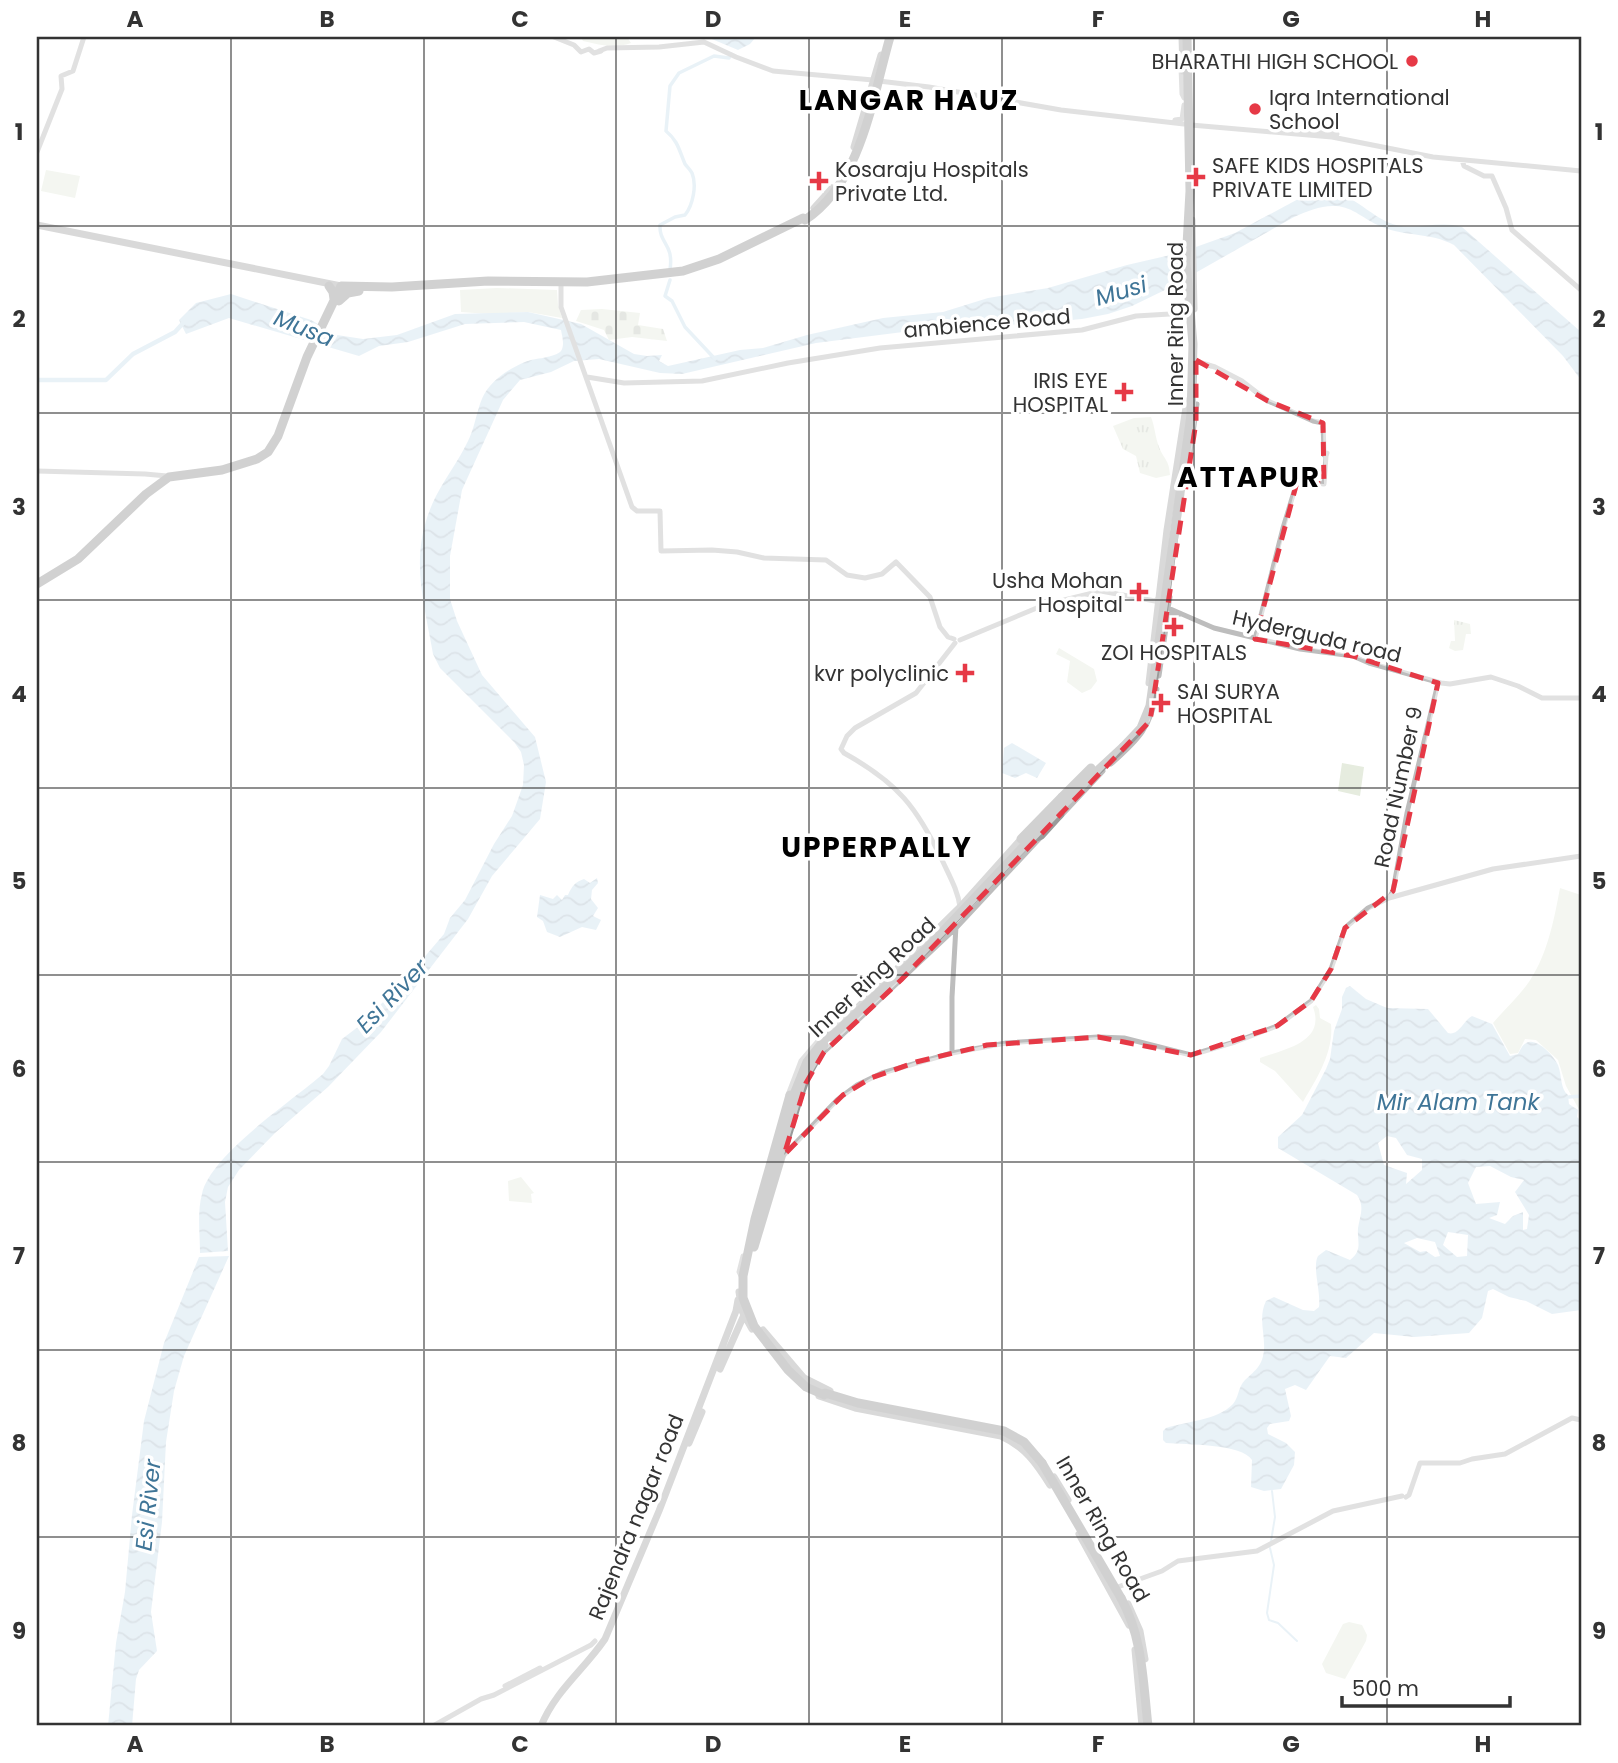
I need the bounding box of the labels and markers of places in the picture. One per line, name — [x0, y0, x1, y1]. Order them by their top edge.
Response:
place label: BHARATHI HIGH SCHOOL — [1152, 47, 1398, 76]
marker: BHARATHI HIGH SCHOOL — [1404, 53, 1420, 69]
place label: Iqra International School — [1269, 83, 1450, 136]
marker: Iqra International School — [1247, 101, 1263, 117]
place label: SAFE KIDS HOSPITALS PRIVATE LIMITED — [1212, 151, 1424, 204]
place label: Kosaraju Hospitals Private Ltd. — [835, 155, 1029, 208]
marker: SAFE KIDS HOSPITALS PRIVATE LIMITED — [1186, 167, 1206, 187]
marker: Kosaraju Hospitals Private Ltd. — [809, 171, 829, 191]
place label: IRIS EYE HOSPITAL — [1013, 366, 1108, 419]
marker: IRIS EYE HOSPITAL — [1114, 382, 1134, 402]
place label: Usha Mohan Hospital — [992, 566, 1123, 619]
marker: Usha Mohan Hospital — [1129, 582, 1149, 602]
marker: ZOI HOSPITALS — [1164, 617, 1184, 637]
place label: ZOI HOSPITALS — [1101, 638, 1247, 667]
place label: kvr polyclinic — [814, 659, 949, 688]
marker: kvr polyclinic — [955, 663, 975, 683]
place label: SAI SURYA HOSPITAL — [1177, 677, 1280, 730]
marker: SAI SURYA HOSPITAL — [1151, 693, 1171, 713]

